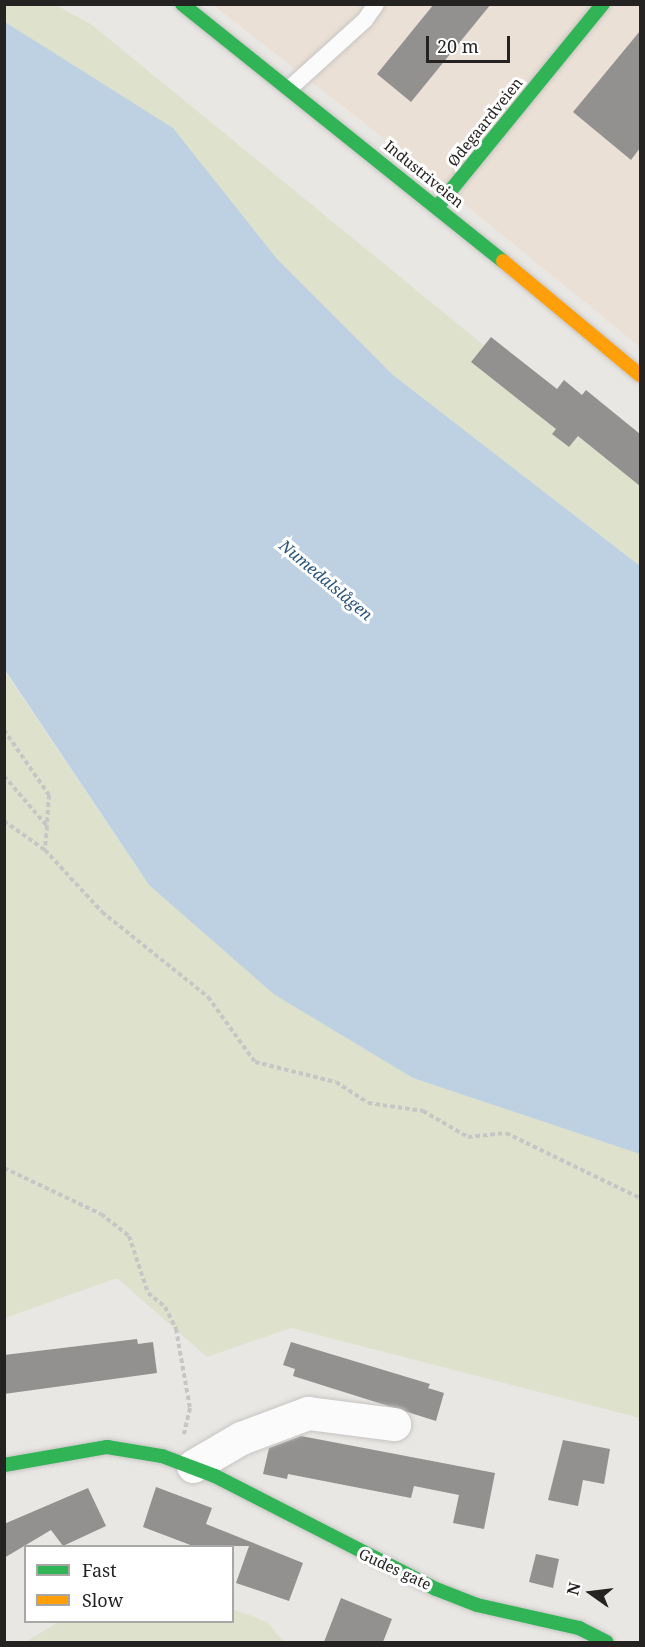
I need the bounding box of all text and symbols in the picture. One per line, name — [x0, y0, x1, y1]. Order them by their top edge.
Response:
scale bar — [429, 24, 513, 62]
text: 20 m — [437, 34, 479, 58]
street label: Ødegaardveien — [444, 74, 526, 170]
street label: Industriveien — [381, 136, 467, 212]
water label: Numedalslågen — [276, 536, 376, 624]
street label: Gudes gate — [356, 1544, 434, 1594]
legend — [24, 1545, 234, 1623]
text: Fast — [82, 1558, 117, 1582]
north arrow — [561, 1563, 621, 1623]
text: N — [561, 1580, 586, 1597]
text: Slow — [82, 1588, 123, 1612]

